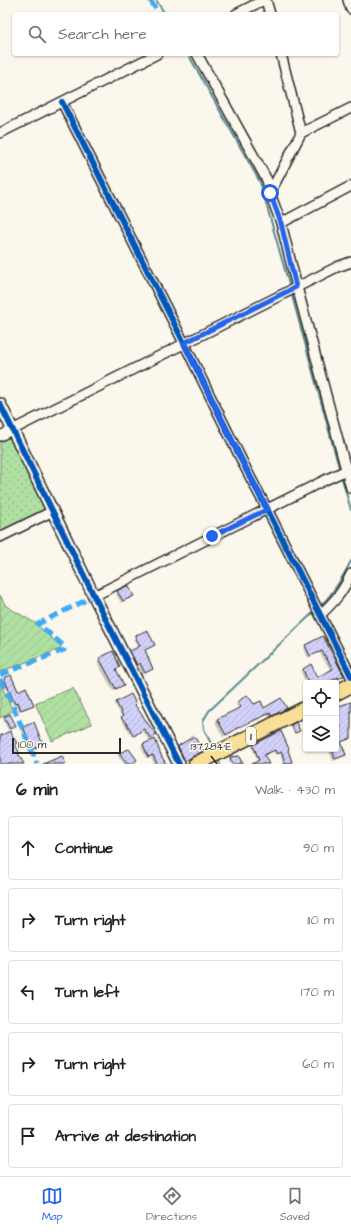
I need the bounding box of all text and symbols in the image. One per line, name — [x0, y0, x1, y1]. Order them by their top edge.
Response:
search box — [12, 12, 339, 56]
icon: search — [26, 23, 48, 45]
text: Search here — [58, 24, 147, 45]
route start — [261, 184, 279, 202]
route end — [203, 527, 221, 545]
map controls — [303, 680, 339, 752]
button: locate — [303, 680, 339, 716]
button: layers — [303, 716, 339, 752]
road number: 1 — [246, 727, 256, 745]
scale bar — [12, 736, 121, 755]
text: 100 m — [18, 737, 46, 752]
text: 137.284°E — [190, 740, 232, 754]
text: 6 min — [16, 778, 58, 802]
text: Walk · 430 m — [255, 781, 335, 799]
icon: ahead — [17, 837, 39, 859]
text: Continue — [55, 838, 113, 859]
text: 90 m — [303, 839, 334, 857]
icon: right — [17, 909, 39, 931]
text: Turn right — [55, 910, 126, 931]
text: 110 m — [307, 911, 334, 929]
icon: left — [17, 981, 39, 1003]
text: Turn left — [55, 982, 119, 1003]
text: 170 m — [301, 983, 334, 1001]
icon: right — [17, 1053, 39, 1075]
text: Turn right — [55, 1054, 126, 1075]
text: 60 m — [302, 1055, 334, 1073]
icon: arrive — [17, 1125, 39, 1147]
text: Arrive at destination — [55, 1126, 196, 1147]
tab: Map — [41, 1185, 63, 1224]
tab: Directions — [146, 1185, 197, 1224]
tab: Saved — [280, 1185, 310, 1224]

